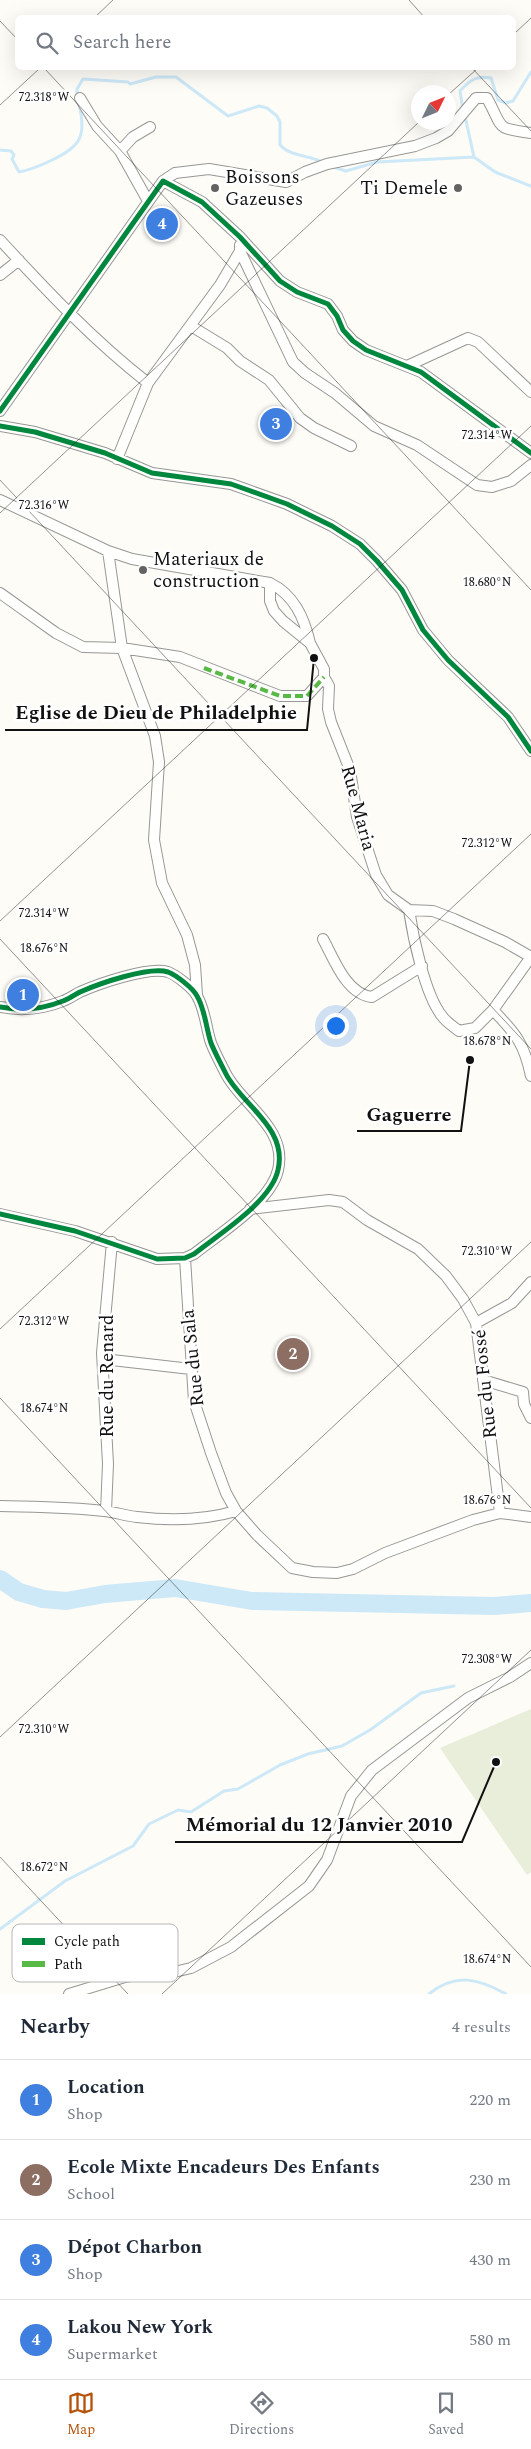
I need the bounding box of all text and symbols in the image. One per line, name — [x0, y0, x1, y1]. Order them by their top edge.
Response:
search box — [15, 15, 516, 70]
text: Search here — [73, 28, 172, 57]
icon: search — [33, 29, 61, 57]
north arrow — [411, 85, 456, 130]
text: 72.318°W — [19, 88, 70, 107]
place label: Boissons Gazeuses — [225, 163, 303, 214]
place label: Ti Demele — [360, 174, 448, 203]
marker: Boissons Gazeuses — [209, 182, 221, 194]
marker: Ti Demele — [452, 182, 464, 194]
pin: 4 — [146, 205, 178, 243]
pin: 3 — [260, 405, 292, 443]
text: 72.314°W — [462, 426, 513, 445]
text: 72.316°W — [19, 496, 70, 515]
place label: Materiaux de construction — [153, 545, 264, 596]
marker: Materiaux de construction — [137, 564, 149, 576]
text: 18.680°N — [463, 573, 511, 592]
callout: Eglise de Dieu de Philadelphie — [5, 695, 307, 730]
text: Eglise de Dieu de Philadelphie — [15, 698, 297, 728]
street label: Rue Maria — [333, 762, 384, 855]
text: 72.312°W — [462, 834, 513, 853]
text: 72.314°W — [19, 904, 70, 923]
text: 18.676°N — [20, 939, 68, 958]
pin: 1 — [7, 976, 39, 1014]
your location — [323, 1013, 349, 1039]
text: 18.678°N — [463, 1032, 511, 1051]
callout: Gaguerre — [357, 1096, 461, 1131]
text: Gaguerre — [367, 1100, 452, 1130]
text: 72.310°W — [462, 1242, 513, 1261]
street label: Rue du Sala — [173, 1307, 213, 1408]
text: 72.312°W — [19, 1312, 70, 1331]
street label: Rue du Renard — [93, 1314, 122, 1438]
street label: Rue du Fossé — [465, 1328, 505, 1440]
pin: 2 — [277, 1335, 309, 1373]
text: 18.674°N — [20, 1399, 68, 1418]
text: 18.676°N — [463, 1491, 511, 1510]
text: 72.308°W — [462, 1650, 513, 1669]
text: 72.310°W — [19, 1720, 70, 1739]
callout: Mémorial du 12 Janvier 2010 — [175, 1807, 462, 1842]
text: Mémorial du 12 Janvier 2010 — [185, 1810, 453, 1840]
text: 18.672°N — [20, 1858, 68, 1877]
legend — [12, 1924, 178, 1982]
text: Cycle path — [54, 1931, 120, 1952]
text: 18.674°N — [463, 1950, 511, 1969]
text: Path — [54, 1954, 83, 1975]
text: Nearby — [20, 2011, 90, 2043]
text: 4 results — [452, 2015, 511, 2039]
text: Location — [67, 2073, 145, 2102]
text: 1 — [32, 2088, 40, 2112]
text: 220 m — [469, 2088, 511, 2112]
text: Shop — [67, 2102, 103, 2126]
text: Ecole Mixte Encadeurs Des Enfants — [67, 2153, 380, 2182]
text: 2 — [32, 2168, 40, 2192]
text: 230 m — [469, 2168, 511, 2192]
text: School — [67, 2182, 115, 2206]
text: Dépot Charbon — [67, 2233, 202, 2262]
text: 3 — [32, 2248, 40, 2272]
text: 430 m — [469, 2248, 511, 2272]
text: Shop — [67, 2262, 103, 2286]
text: Lakou New York — [67, 2313, 213, 2342]
text: 4 — [32, 2328, 40, 2352]
text: 580 m — [469, 2328, 511, 2352]
text: Supermarket — [67, 2342, 158, 2366]
tab: Map — [67, 2389, 95, 2440]
tab: Directions — [229, 2389, 294, 2440]
tab: Saved — [428, 2389, 464, 2440]

